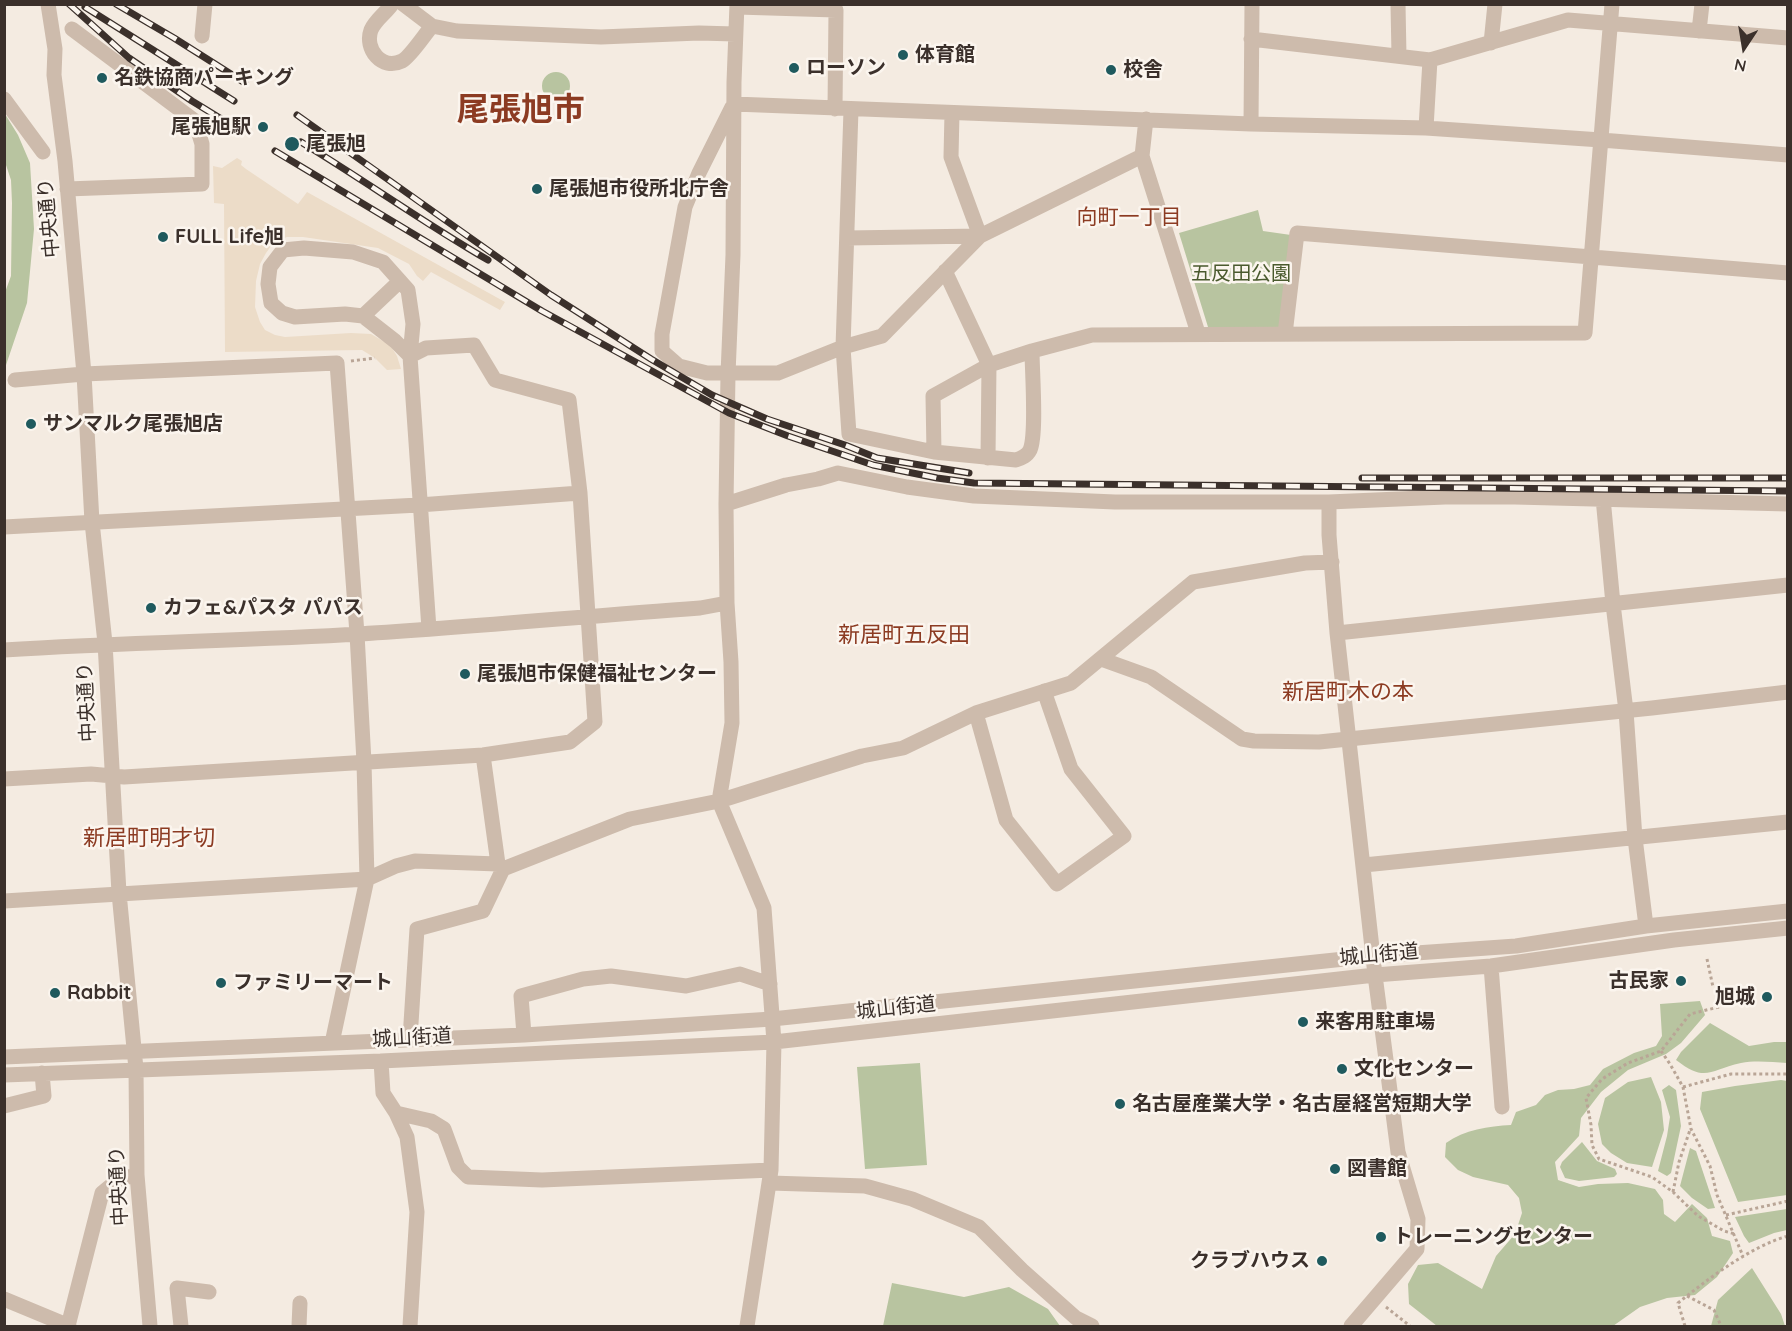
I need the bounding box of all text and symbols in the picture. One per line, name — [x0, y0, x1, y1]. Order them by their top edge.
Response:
north arrow — [1714, 18, 1774, 78]
place label: 体育館 — [915, 43, 975, 67]
marker: 体育館 — [896, 48, 910, 62]
text: N — [1732, 55, 1748, 77]
place label: ローソン — [806, 56, 886, 80]
place label: 校舎 — [1123, 58, 1163, 82]
marker: ローソン — [787, 61, 801, 75]
marker: 校舎 — [1104, 63, 1118, 77]
place label: 名鉄協商パーキング — [114, 66, 294, 90]
marker: 名鉄協商パーキング — [95, 71, 109, 85]
district label: 尾張旭市 — [457, 91, 585, 129]
place label: 尾張旭駅 — [171, 115, 251, 139]
marker: 尾張旭駅 — [256, 120, 270, 134]
place label: 尾張旭 — [306, 132, 366, 156]
marker: 尾張旭 — [283, 135, 301, 153]
street label: 中央通り — [34, 177, 64, 259]
place label: 尾張旭市役所北庁舎 — [549, 177, 729, 201]
marker: 尾張旭市役所北庁舎 — [530, 182, 544, 196]
district label: 向町一丁目 — [1077, 205, 1181, 231]
place label: FULL Life旭 — [175, 225, 284, 249]
marker: FULL Life旭 — [156, 230, 170, 244]
park label: 五反田公園 — [1191, 262, 1291, 286]
place label: サンマルク尾張旭店 — [43, 412, 223, 436]
marker: サンマルク尾張旭店 — [24, 417, 38, 431]
place label: カフェ&パスタ パパス — [163, 596, 363, 620]
marker: カフェ&パスタ パパス — [144, 601, 158, 615]
district label: 新居町五反田 — [838, 622, 970, 648]
street label: 中央通り — [73, 661, 101, 743]
place label: 尾張旭市保健福祉センター — [477, 662, 717, 686]
marker: 尾張旭市保健福祉センター — [458, 667, 472, 681]
district label: 新居町木の本 — [1282, 679, 1414, 705]
district label: 新居町明才切 — [83, 825, 215, 851]
street label: 城山街道 — [1338, 940, 1420, 970]
place label: 古民家 — [1609, 969, 1669, 993]
place label: ファミリーマート — [233, 971, 393, 995]
marker: 古民家 — [1674, 974, 1688, 988]
marker: ファミリーマート — [214, 976, 228, 990]
place label: Rabbit — [67, 981, 131, 1005]
place label: 旭城 — [1715, 985, 1755, 1009]
marker: Rabbit — [48, 986, 62, 1000]
marker: 旭城 — [1760, 990, 1774, 1004]
street label: 城山街道 — [855, 992, 937, 1024]
place label: 来客用駐車場 — [1315, 1010, 1435, 1034]
marker: 来客用駐車場 — [1296, 1015, 1310, 1029]
street label: 城山街道 — [371, 1024, 453, 1052]
place label: 文化センター — [1354, 1057, 1474, 1081]
marker: 文化センター — [1335, 1062, 1349, 1076]
place label: 名古屋産業大学・名古屋経営短期大学 — [1132, 1092, 1472, 1116]
marker: 名古屋産業大学・名古屋経営短期大学 — [1113, 1097, 1127, 1111]
street label: 中央通り — [105, 1145, 133, 1227]
place label: 図書館 — [1347, 1157, 1407, 1181]
marker: 図書館 — [1328, 1162, 1342, 1176]
place label: トレーニングセンター — [1393, 1225, 1593, 1249]
marker: トレーニングセンター — [1374, 1230, 1388, 1244]
place label: クラブハウス — [1190, 1249, 1310, 1273]
marker: クラブハウス — [1315, 1254, 1329, 1268]

